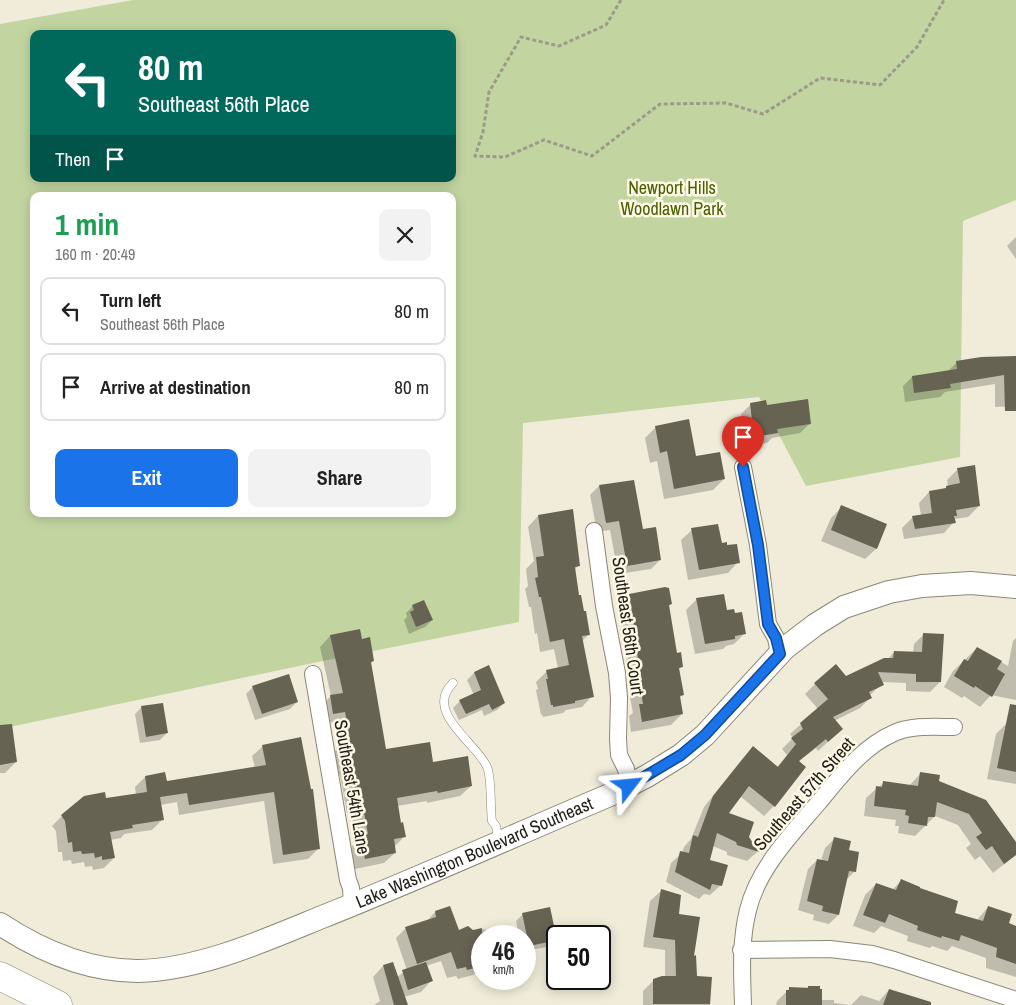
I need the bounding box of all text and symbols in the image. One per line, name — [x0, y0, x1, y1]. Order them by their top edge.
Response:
text: 80 m — [138, 44, 203, 91]
icon: left — [55, 50, 120, 115]
text: Southeast 56th Place — [138, 89, 310, 119]
icon: arrive — [101, 145, 129, 173]
text: Then — [55, 146, 91, 172]
park label: Newport Hills Woodlawn Park — [620, 175, 724, 221]
text: 1 min — [55, 204, 119, 244]
button: close — [379, 209, 431, 261]
text: 160 m · 20:49 — [55, 243, 135, 265]
text: Turn left — [100, 287, 161, 313]
icon: left — [57, 297, 85, 325]
text: 80 m — [394, 298, 429, 324]
text: Southeast 56th Place — [100, 313, 225, 335]
icon: arrive — [57, 373, 85, 401]
text: Arrive at destination — [100, 374, 251, 400]
text: 80 m — [394, 374, 429, 400]
pin — [722, 416, 764, 467]
icon: arrive — [729, 423, 757, 451]
button: Exit — [55, 449, 238, 507]
button: Share — [248, 449, 431, 507]
street label: Southeast 56th Court — [606, 555, 651, 697]
street label: Southeast 54th Lane — [328, 718, 377, 856]
street label: Southeast 57th Street — [747, 732, 860, 856]
position arrow — [602, 759, 654, 811]
street label: Lake Washington Boulevard Southeast — [352, 791, 597, 914]
speed limit sign: 50 — [546, 925, 611, 990]
text: 46 — [492, 934, 515, 968]
text: km/h — [493, 962, 514, 978]

